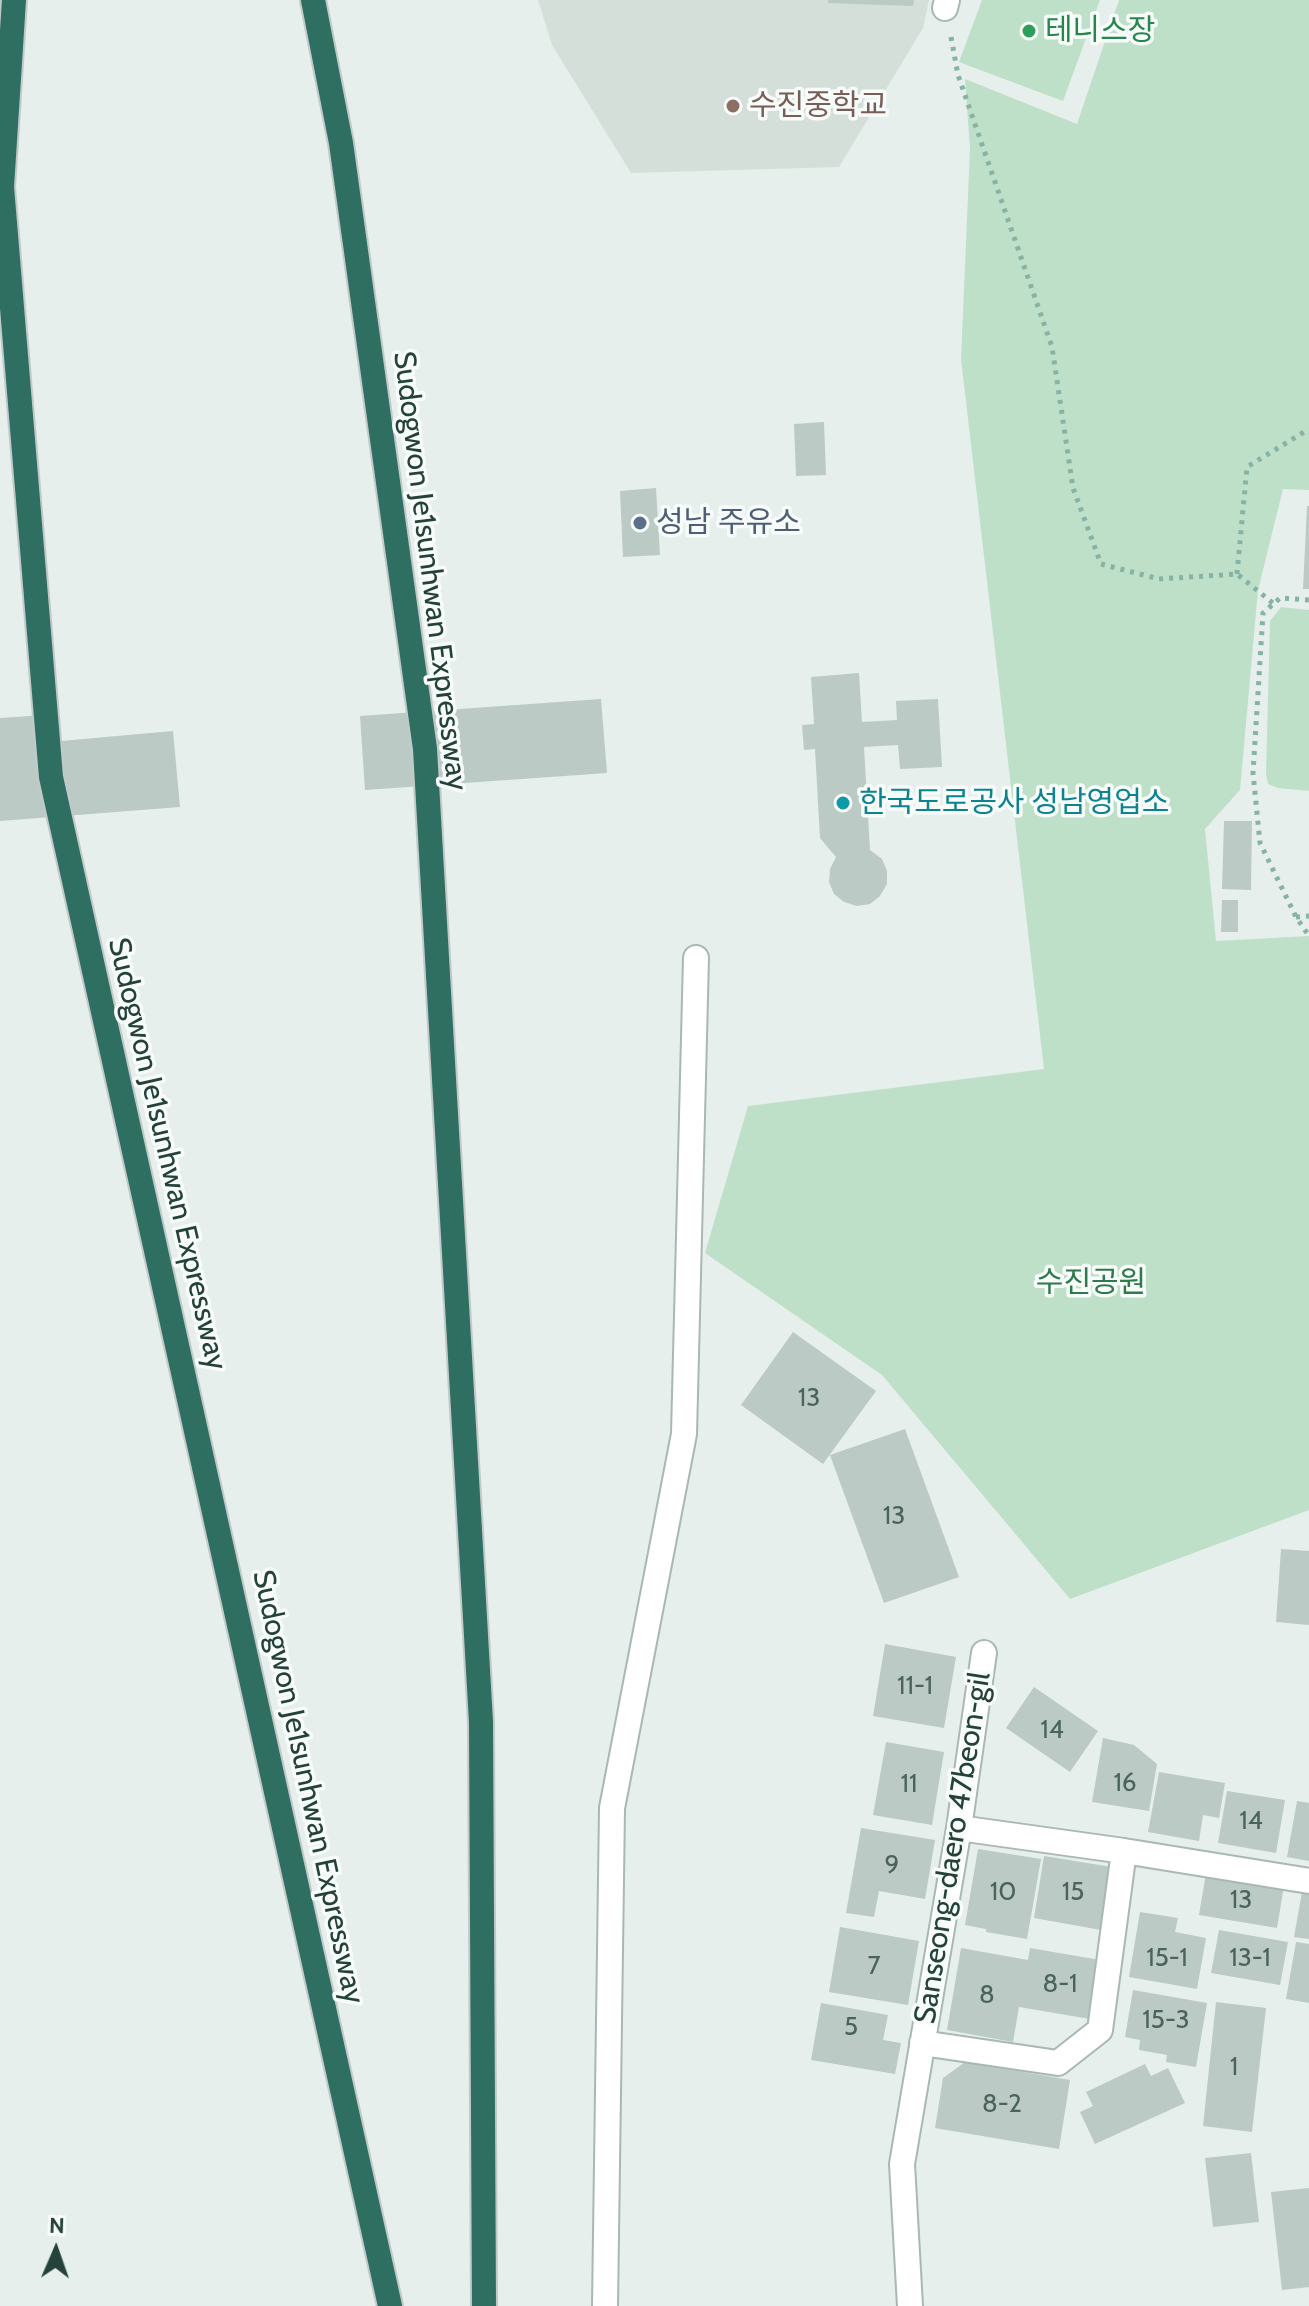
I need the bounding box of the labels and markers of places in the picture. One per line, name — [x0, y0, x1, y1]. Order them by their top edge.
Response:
place label: 테니스장 — [1045, 13, 1155, 49]
marker: 테니스장 — [1020, 22, 1038, 40]
place label: 수진중학교 — [749, 88, 887, 124]
marker: 수진중학교 — [724, 97, 742, 115]
place label: 성남 주유소 — [656, 505, 801, 541]
marker: 성남 주유소 — [631, 514, 649, 532]
place label: 한국도로공사 성남영업소 — [859, 785, 1169, 821]
marker: 한국도로공사 성남영업소 — [834, 794, 852, 812]

